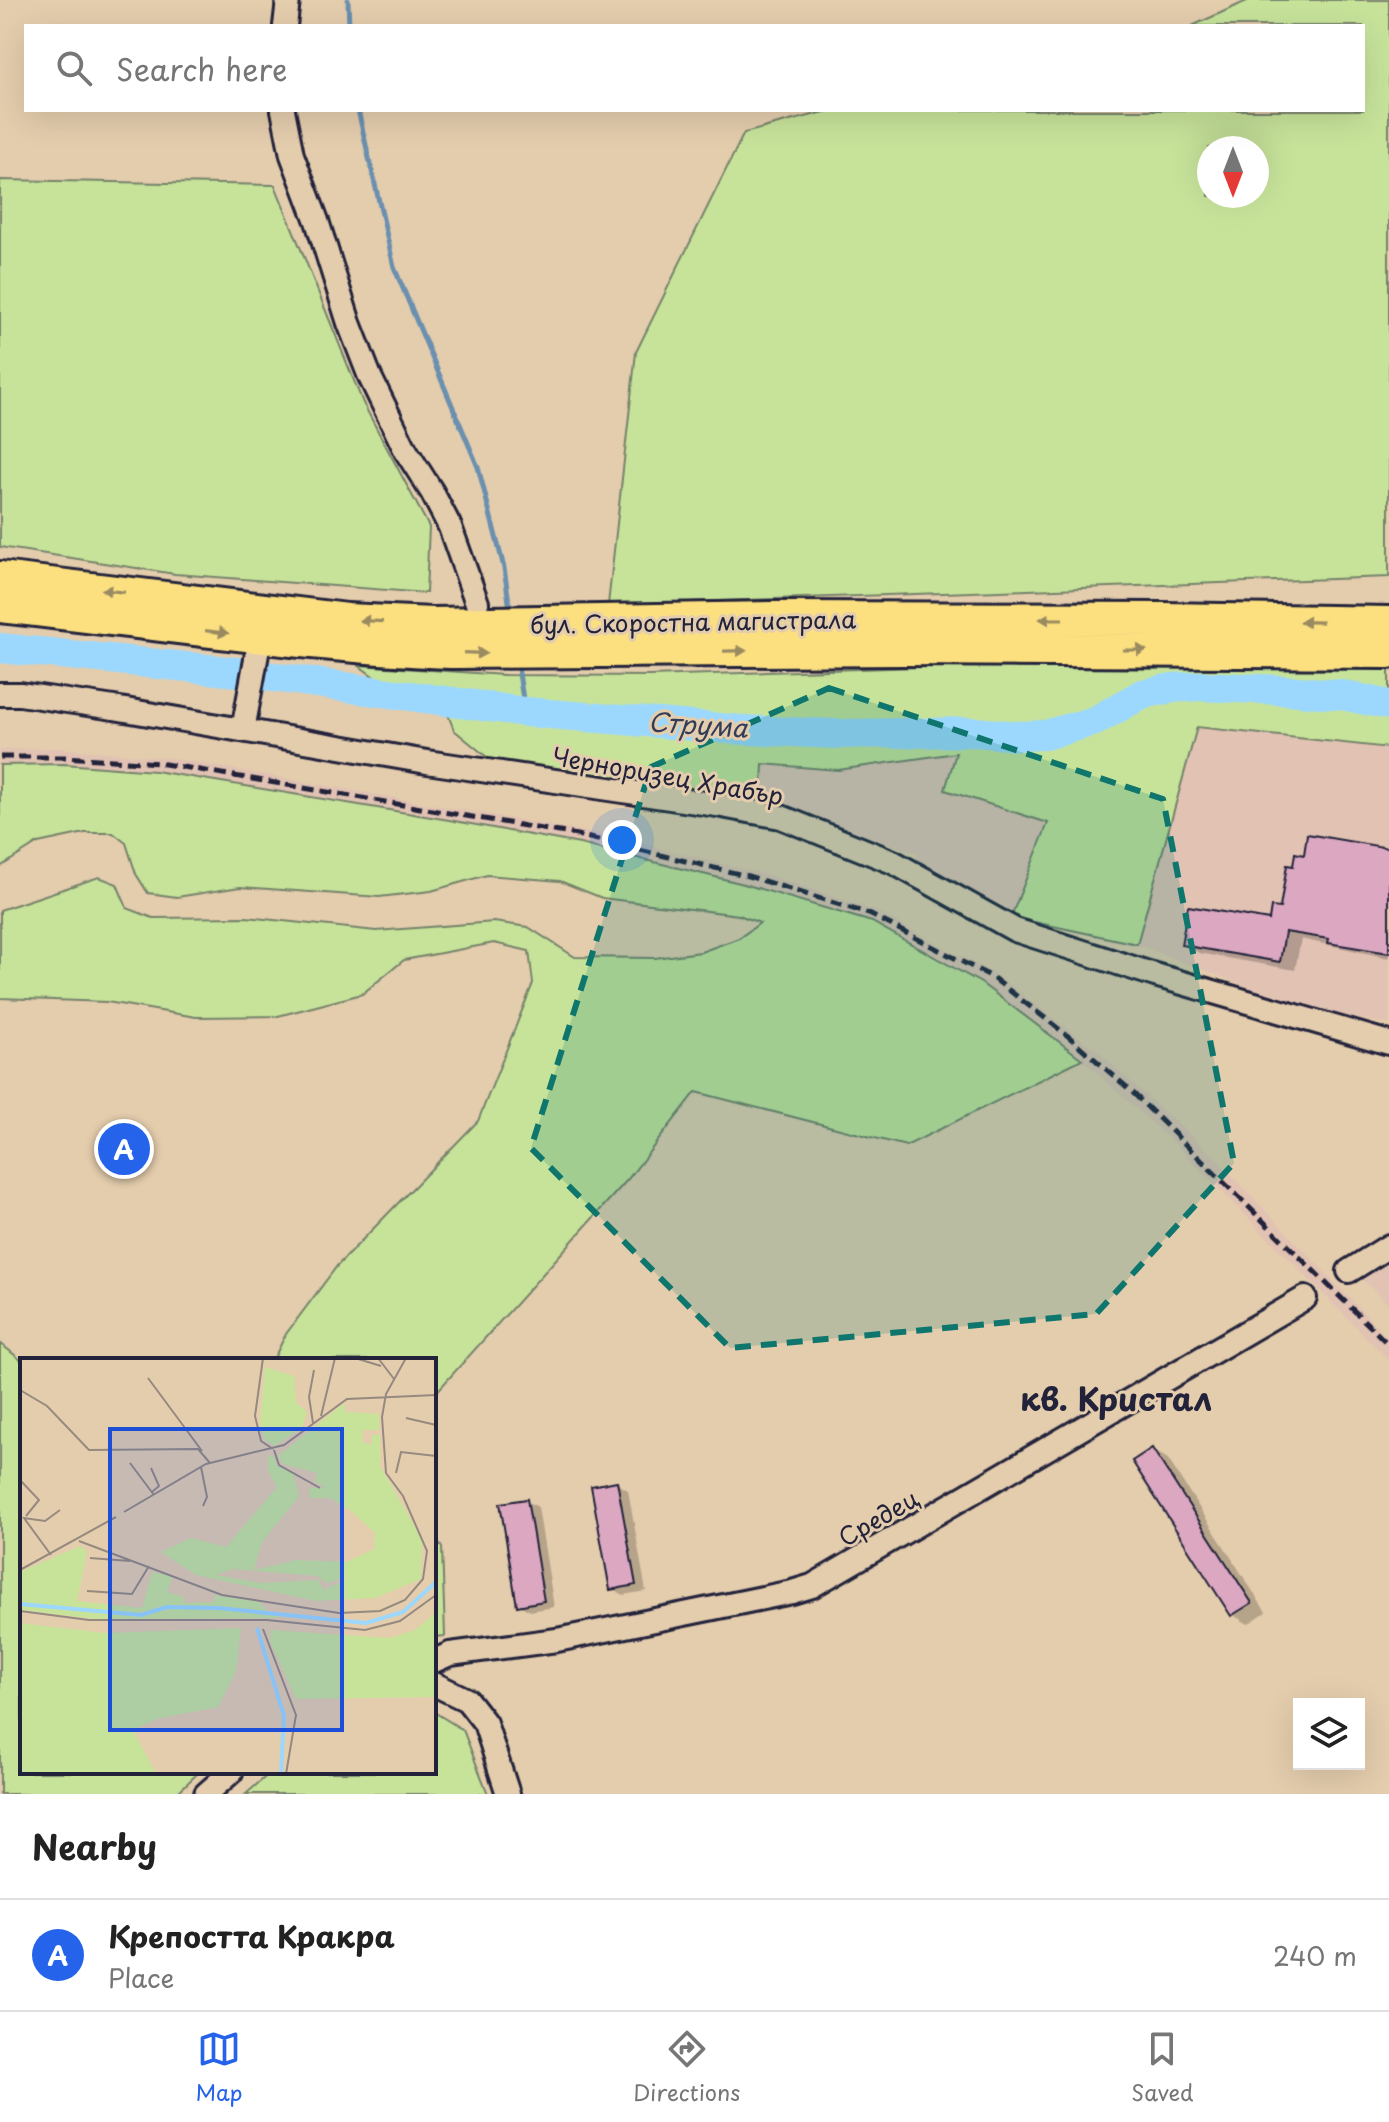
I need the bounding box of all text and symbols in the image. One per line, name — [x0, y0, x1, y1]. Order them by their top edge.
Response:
search box — [24, 24, 1365, 112]
icon: search — [52, 46, 96, 90]
text: Search here — [116, 46, 288, 91]
north arrow — [1197, 136, 1269, 208]
one-way arrow — [100, 584, 125, 597]
street label: бул. Скоростна магистрала — [530, 600, 856, 642]
one-way arrow — [1038, 613, 1063, 625]
one-way arrow — [358, 615, 383, 628]
one-way arrow — [1298, 615, 1323, 628]
one-way arrow — [204, 625, 229, 638]
one-way arrow — [1123, 644, 1148, 656]
one-way arrow — [723, 645, 748, 657]
one-way arrow — [463, 646, 488, 659]
water label: Струма — [647, 701, 750, 747]
street label: Черноризец Храбър — [550, 737, 786, 813]
your location — [602, 820, 642, 860]
pin: A — [98, 1119, 150, 1179]
inset map — [20, 1358, 436, 1774]
district label: кв. Кристал — [1020, 1374, 1212, 1422]
street label: Средец — [831, 1479, 925, 1555]
map controls — [1293, 1698, 1365, 1770]
button: layers — [1293, 1698, 1365, 1770]
text: Nearby — [32, 1820, 157, 1872]
text: Крепостта Кракра — [108, 1913, 395, 1958]
text: A — [48, 1936, 68, 1975]
text: 240 m — [1273, 1936, 1357, 1975]
text: Place — [108, 1958, 174, 1997]
tab: Map — [195, 2027, 242, 2108]
tab: Directions — [633, 2027, 740, 2108]
tab: Saved — [1131, 2027, 1194, 2108]

